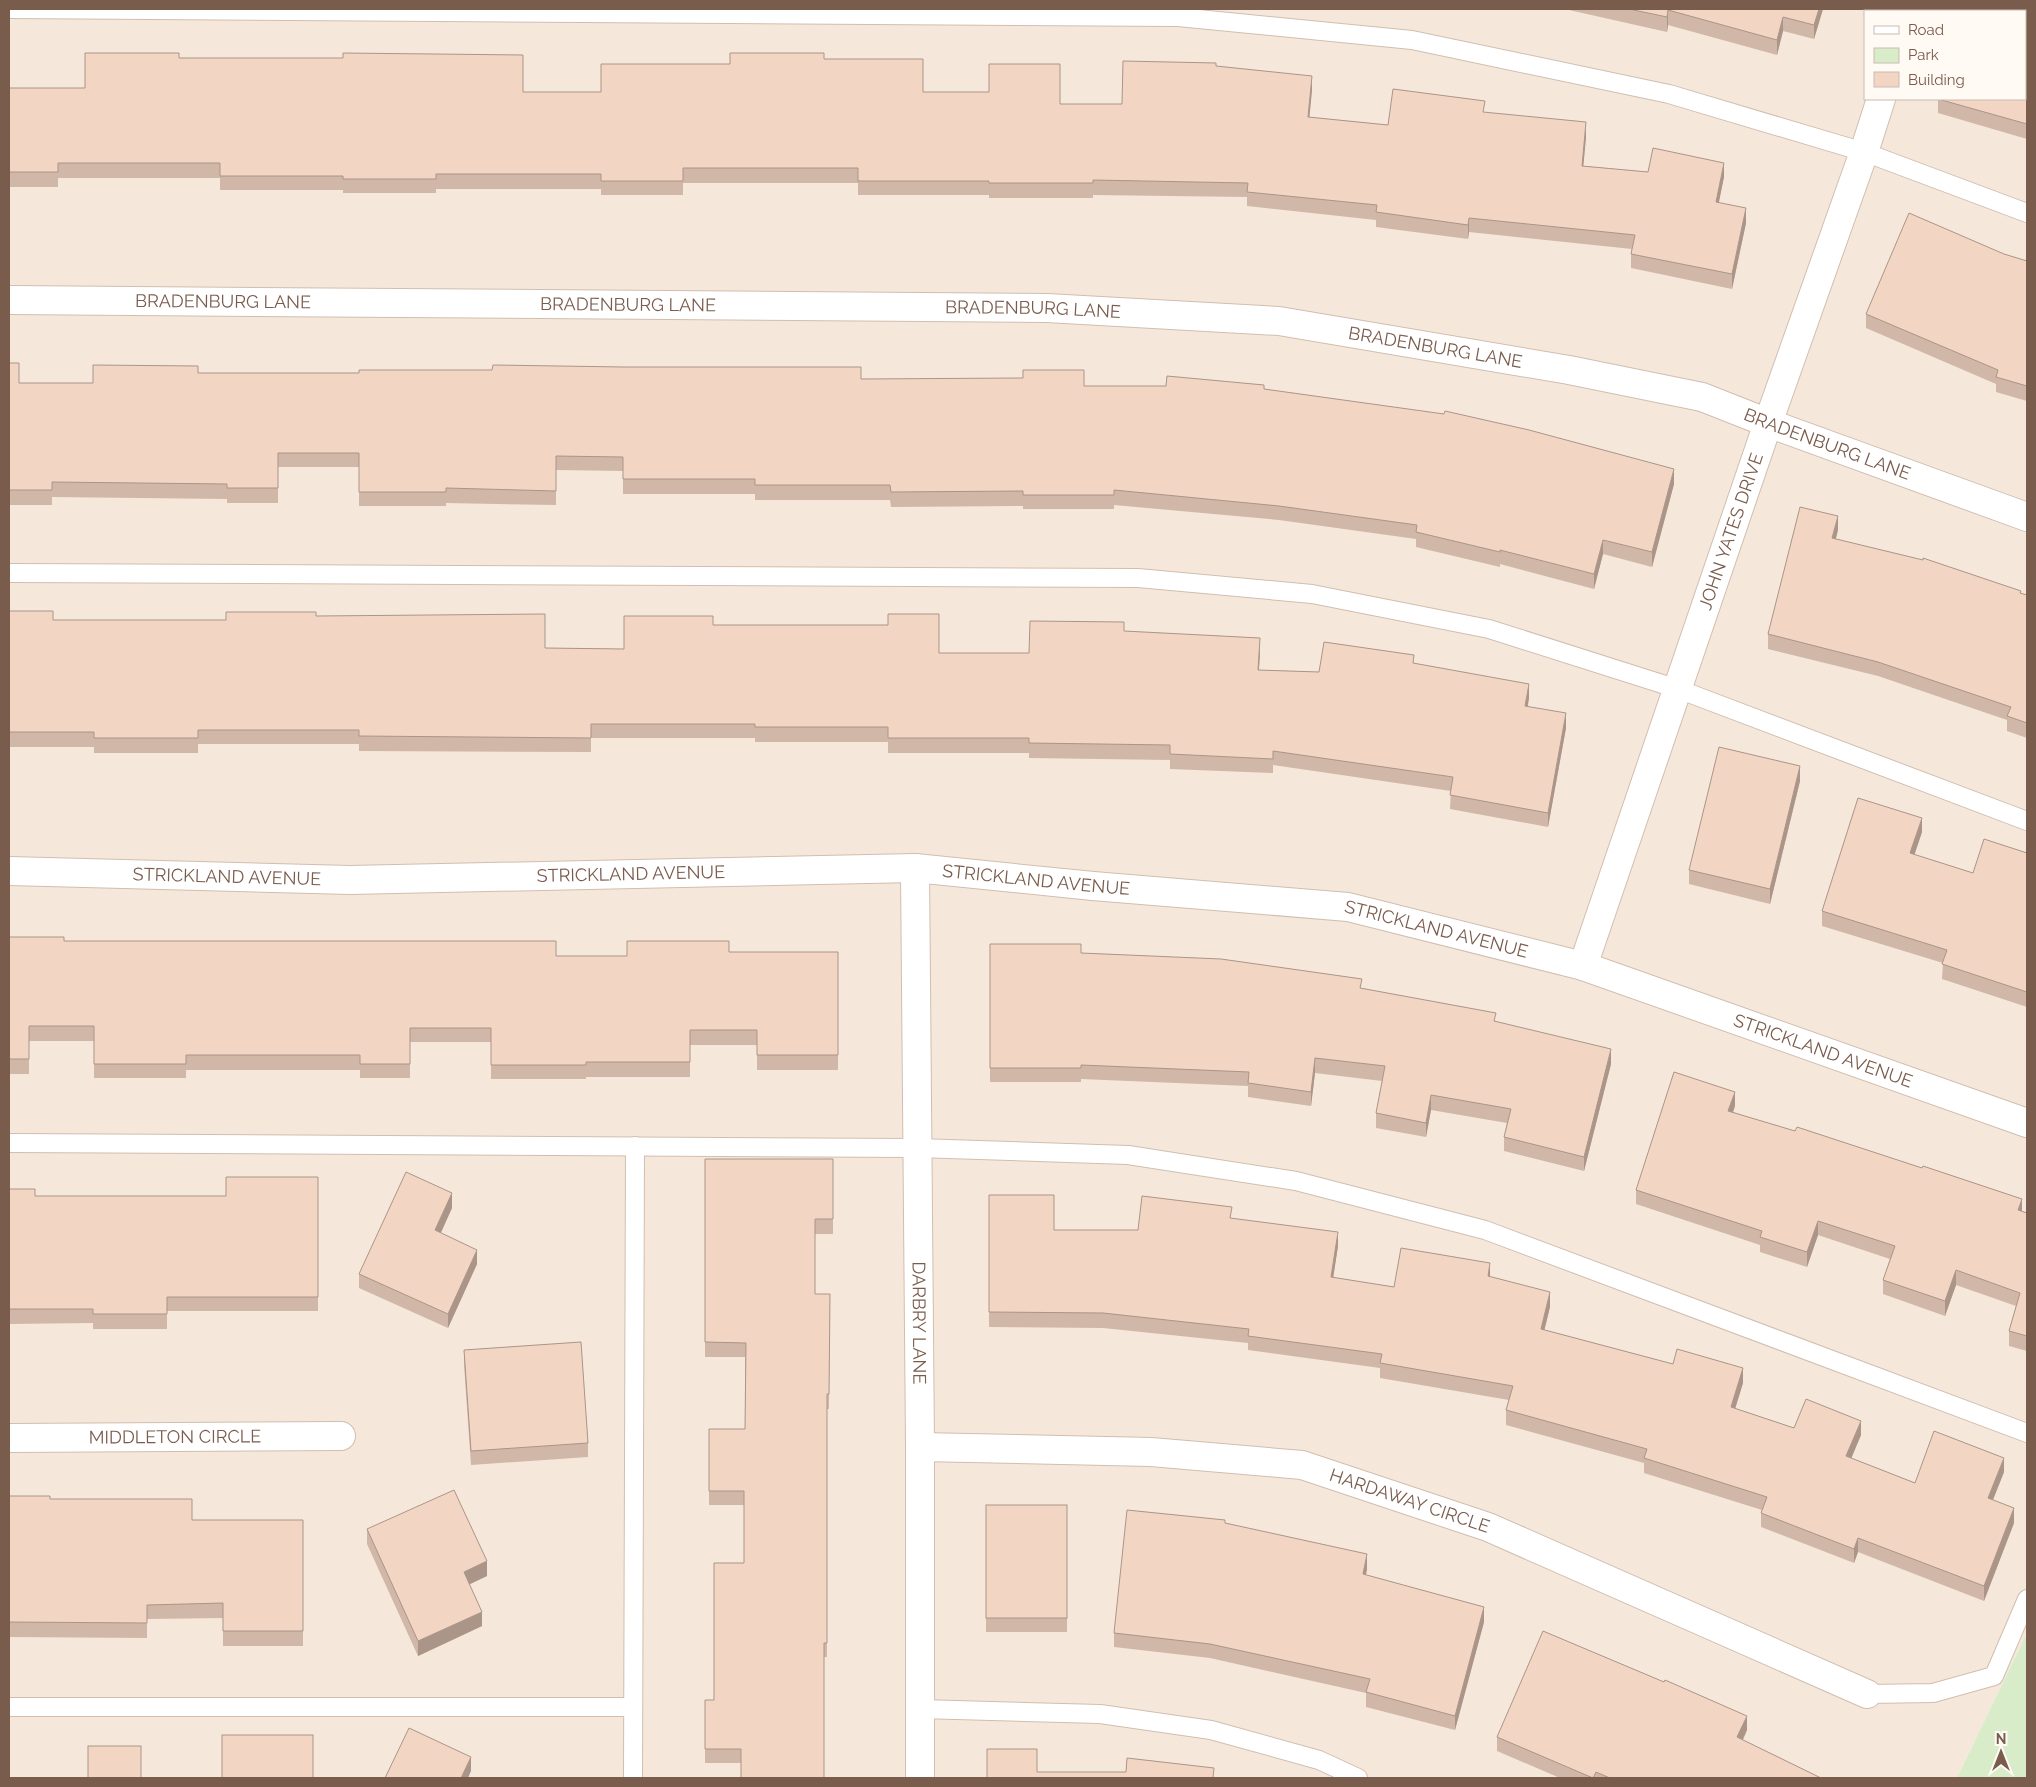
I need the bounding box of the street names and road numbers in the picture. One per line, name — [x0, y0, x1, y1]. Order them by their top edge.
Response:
street label: BRADENBURG LANE — [135, 290, 311, 312]
street label: BRADENBURG LANE — [540, 293, 716, 315]
street label: BRADENBURG LANE — [945, 296, 1122, 322]
street label: BRADENBURG LANE — [1347, 322, 1524, 372]
street label: BRADENBURG LANE — [1741, 404, 1914, 484]
street label: JOHN YATES DRIVE — [1694, 450, 1767, 613]
street label: STRICKLAND AVENUE — [941, 860, 1131, 899]
street label: STRICKLAND AVENUE — [536, 861, 725, 886]
street label: STRICKLAND AVENUE — [133, 863, 321, 889]
street label: STRICKLAND AVENUE — [1342, 896, 1530, 962]
street label: STRICKLAND AVENUE — [1731, 1009, 1916, 1092]
street label: DARBRY LANE — [908, 1261, 930, 1385]
street label: MIDDLETON CIRCLE — [89, 1425, 261, 1448]
street label: HARDAWAY CIRCLE — [1327, 1464, 1492, 1537]

